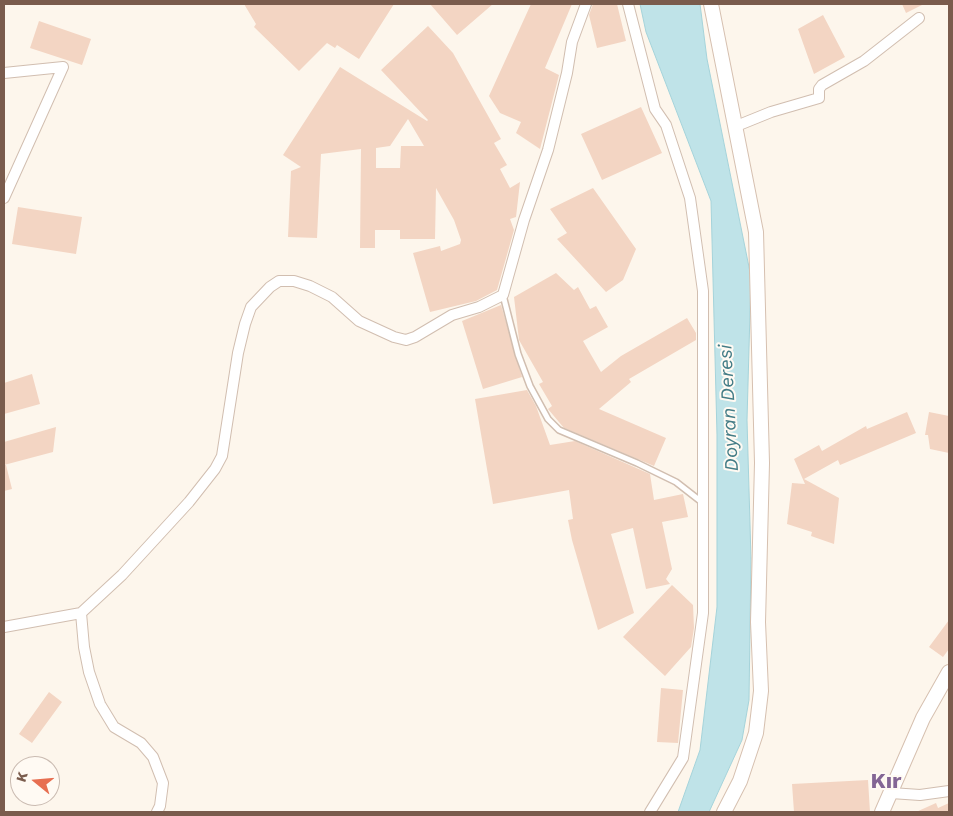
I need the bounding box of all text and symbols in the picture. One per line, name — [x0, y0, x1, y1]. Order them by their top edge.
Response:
water label: Doyran Deresi — [714, 344, 744, 472]
north arrow — [10, 756, 60, 806]
district label: Kır — [870, 769, 902, 795]
text: K — [13, 770, 31, 784]

